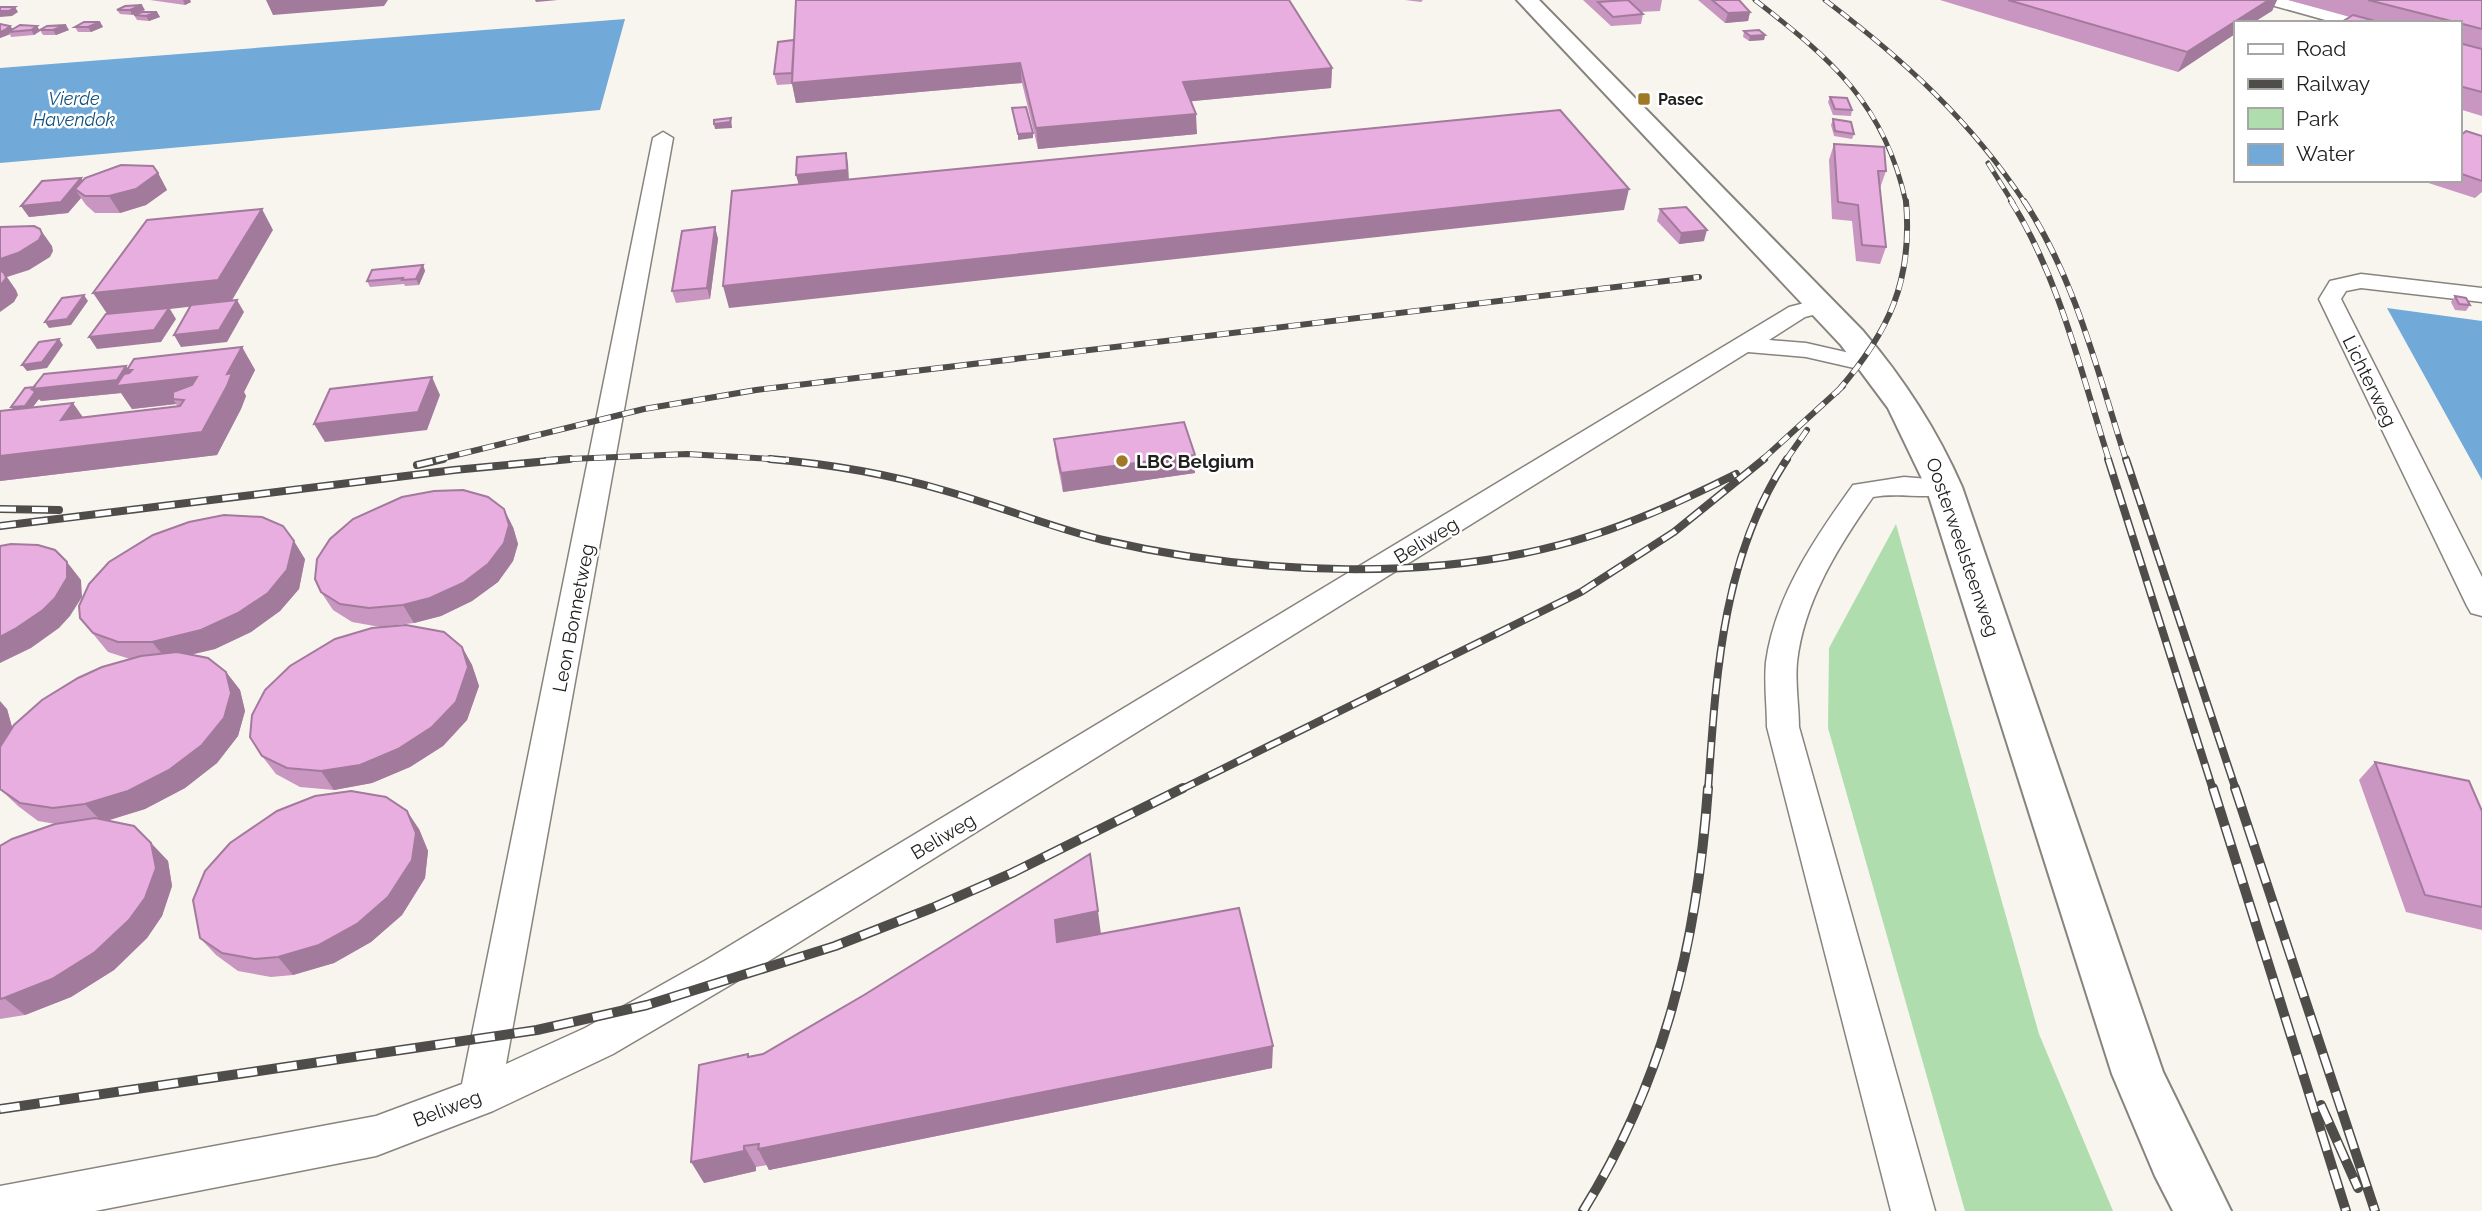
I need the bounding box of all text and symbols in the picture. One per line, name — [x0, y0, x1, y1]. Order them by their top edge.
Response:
legend — [2234, 21, 2461, 182]
text: Road — [2296, 36, 2346, 61]
text: Railway — [2296, 71, 2370, 96]
water label: Vierde Havendok — [33, 88, 116, 130]
place label: Pasec — [1658, 90, 1704, 109]
marker: Pasec — [1636, 91, 1652, 107]
text: Park — [2296, 106, 2339, 131]
text: Water — [2296, 141, 2355, 166]
street label: Lichterweg — [2338, 332, 2402, 430]
place label: LBC Belgium — [1136, 450, 1254, 472]
marker: LBC Belgium — [1114, 453, 1130, 469]
street label: Oosterweelsteenweg — [1922, 455, 2004, 639]
street label: Beliweg — [1390, 512, 1462, 568]
street label: Leon Bonnetweg — [548, 542, 598, 694]
street label: Beliweg — [907, 808, 979, 864]
street label: Beliweg — [410, 1085, 484, 1131]

